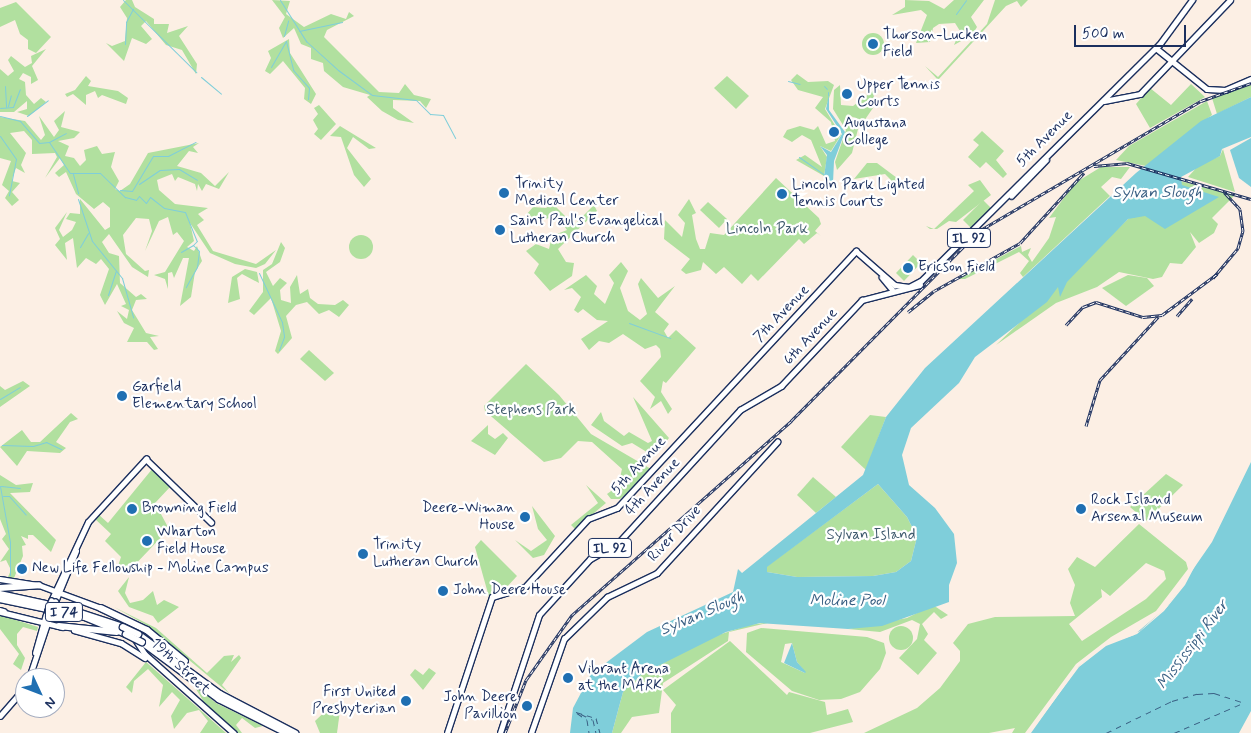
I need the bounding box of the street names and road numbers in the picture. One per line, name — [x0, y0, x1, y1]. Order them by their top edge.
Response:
street label: 5th Avenue — [1013, 107, 1077, 171]
road number: IL 92 — [946, 227, 992, 250]
street label: 7th Avenue — [750, 282, 814, 346]
street label: 6th Avenue — [780, 305, 842, 369]
street label: 5th Avenue — [608, 433, 670, 499]
street label: 4th Avenue — [622, 454, 684, 520]
street label: River Drive — [644, 502, 706, 566]
road number: IL 92 — [588, 536, 632, 560]
road number: I 74 — [44, 600, 84, 624]
street label: 19th Street — [146, 635, 214, 699]

